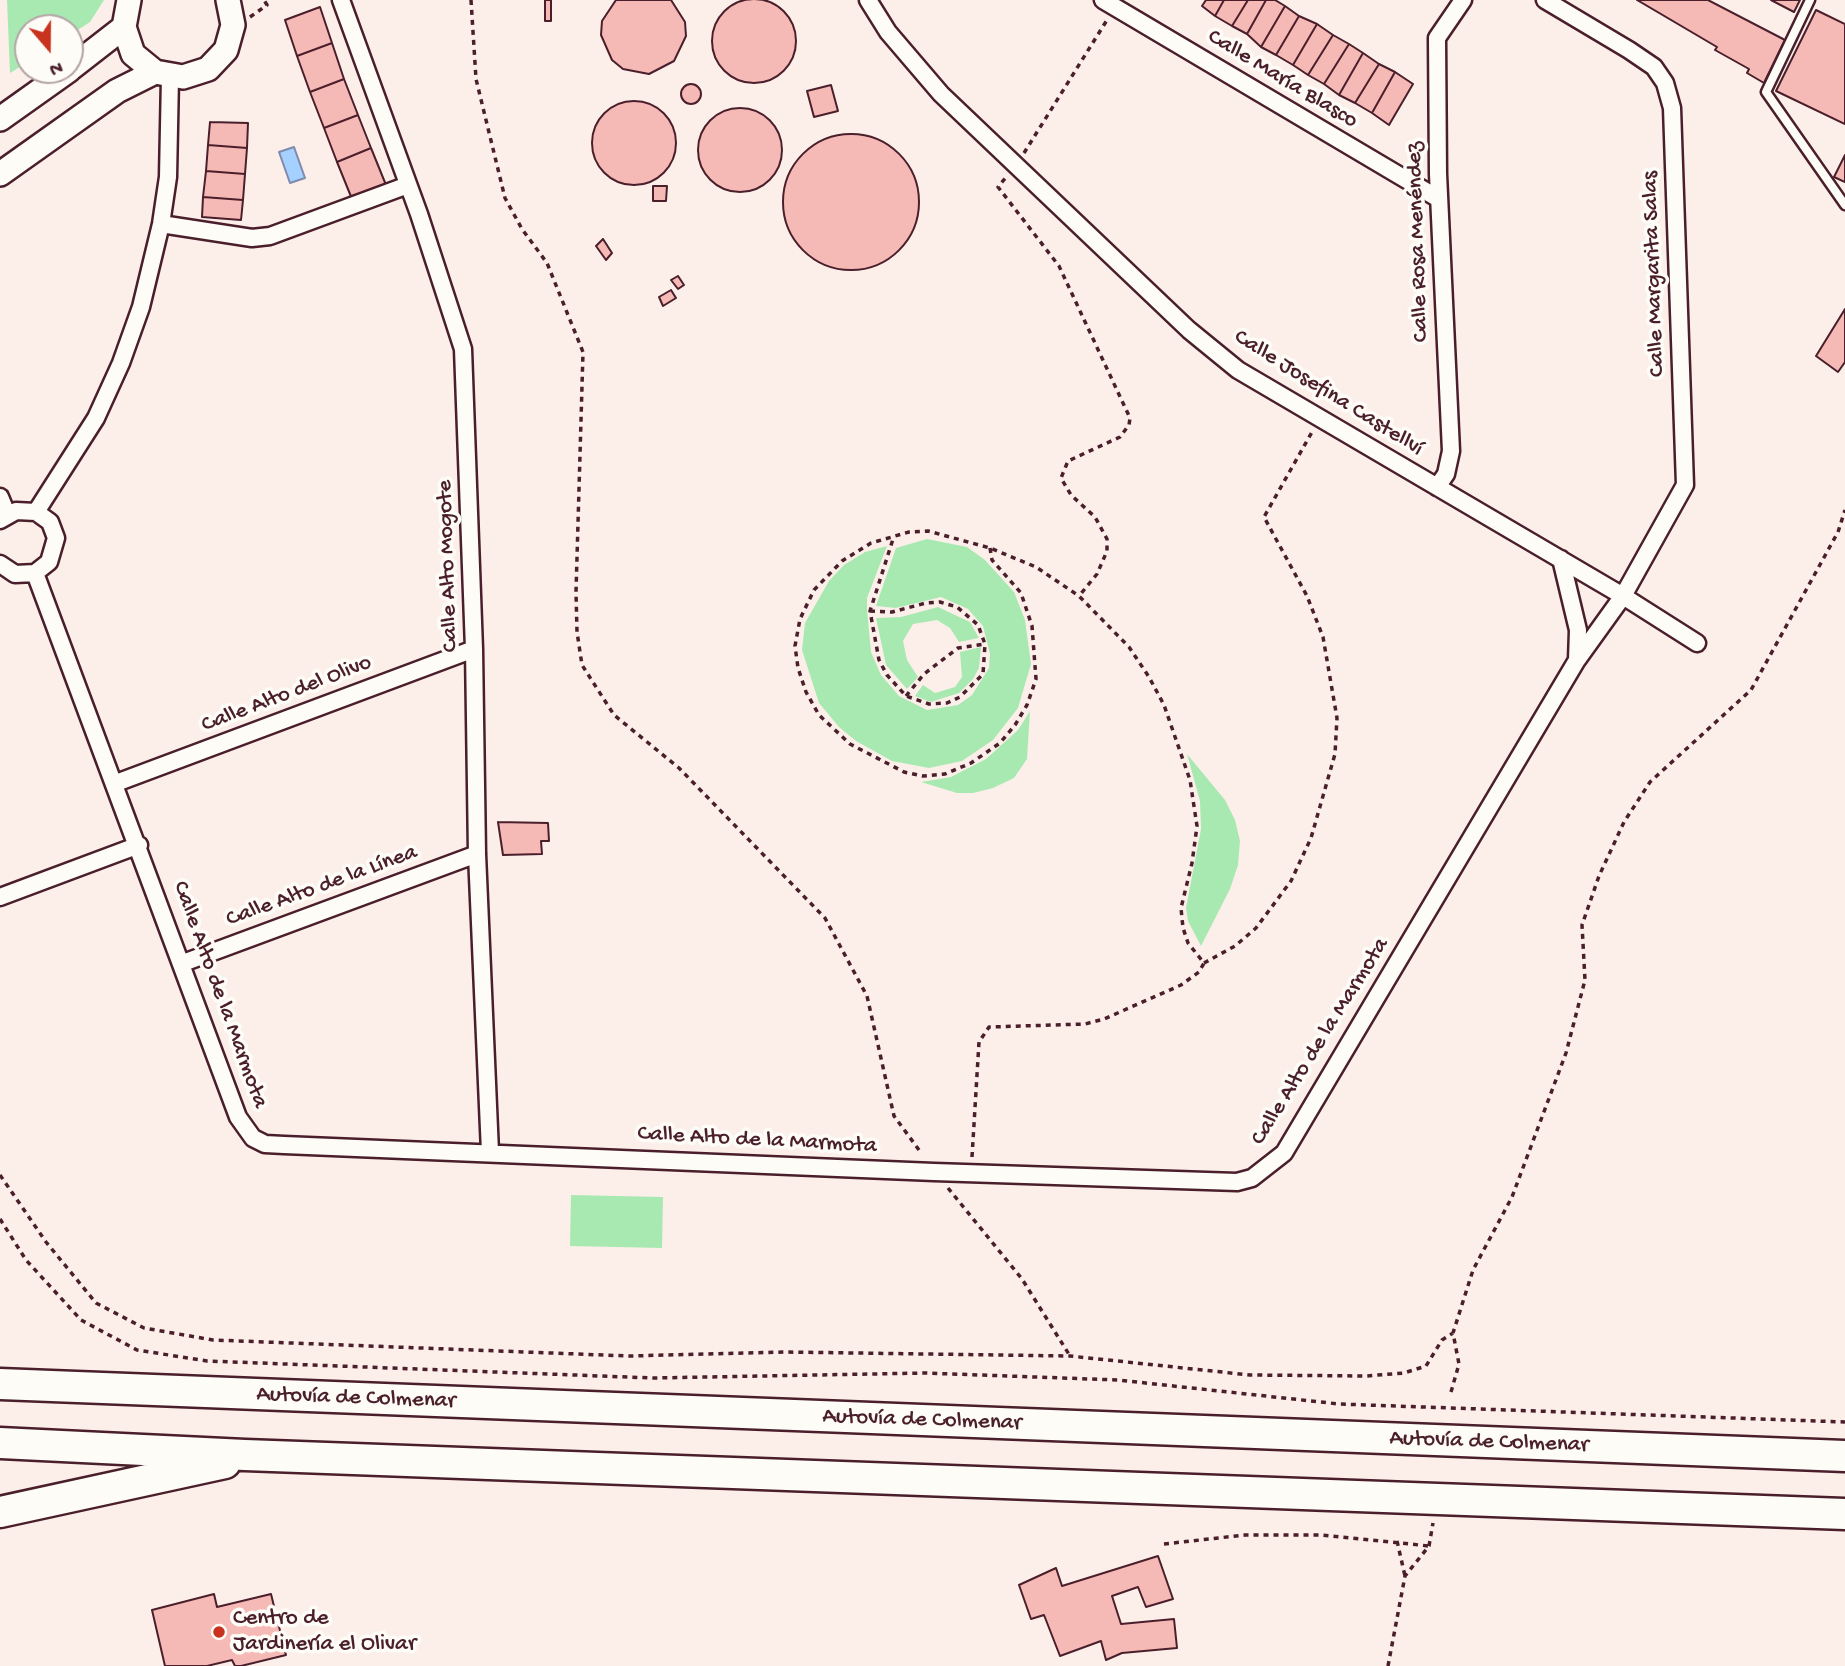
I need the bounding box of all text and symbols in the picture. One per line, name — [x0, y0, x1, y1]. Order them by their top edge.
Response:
north arrow — [14, 14, 84, 84]
street label: Calle María Blasco — [1202, 24, 1362, 136]
text: N — [46, 54, 65, 80]
street label: Calle Rosa Menéndez — [1402, 141, 1436, 343]
street label: Calle Margarita Salas — [1638, 171, 1672, 377]
street label: Calle Josefina Castellví — [1228, 324, 1428, 464]
street label: Calle Alto Mogote — [432, 479, 466, 653]
street label: Calle Alto del Olivo — [198, 650, 376, 740]
street label: Calle Alto de la Línea — [223, 840, 421, 934]
street label: Calle Alto de la Marmota — [165, 878, 273, 1112]
street label: Calle Alto de la Marmota — [1246, 933, 1396, 1151]
street label: Calle Alto de la Marmota — [637, 1121, 877, 1161]
street label: Autovía de Colmenar — [256, 1382, 456, 1416]
street label: Autovía de Colmenar — [822, 1404, 1022, 1438]
street label: Autovía de Colmenar — [1389, 1426, 1589, 1460]
place label: Centro de Jardinería el Olivar — [233, 1605, 416, 1659]
marker: Centro de Jardinería el Olivar — [211, 1624, 227, 1640]

